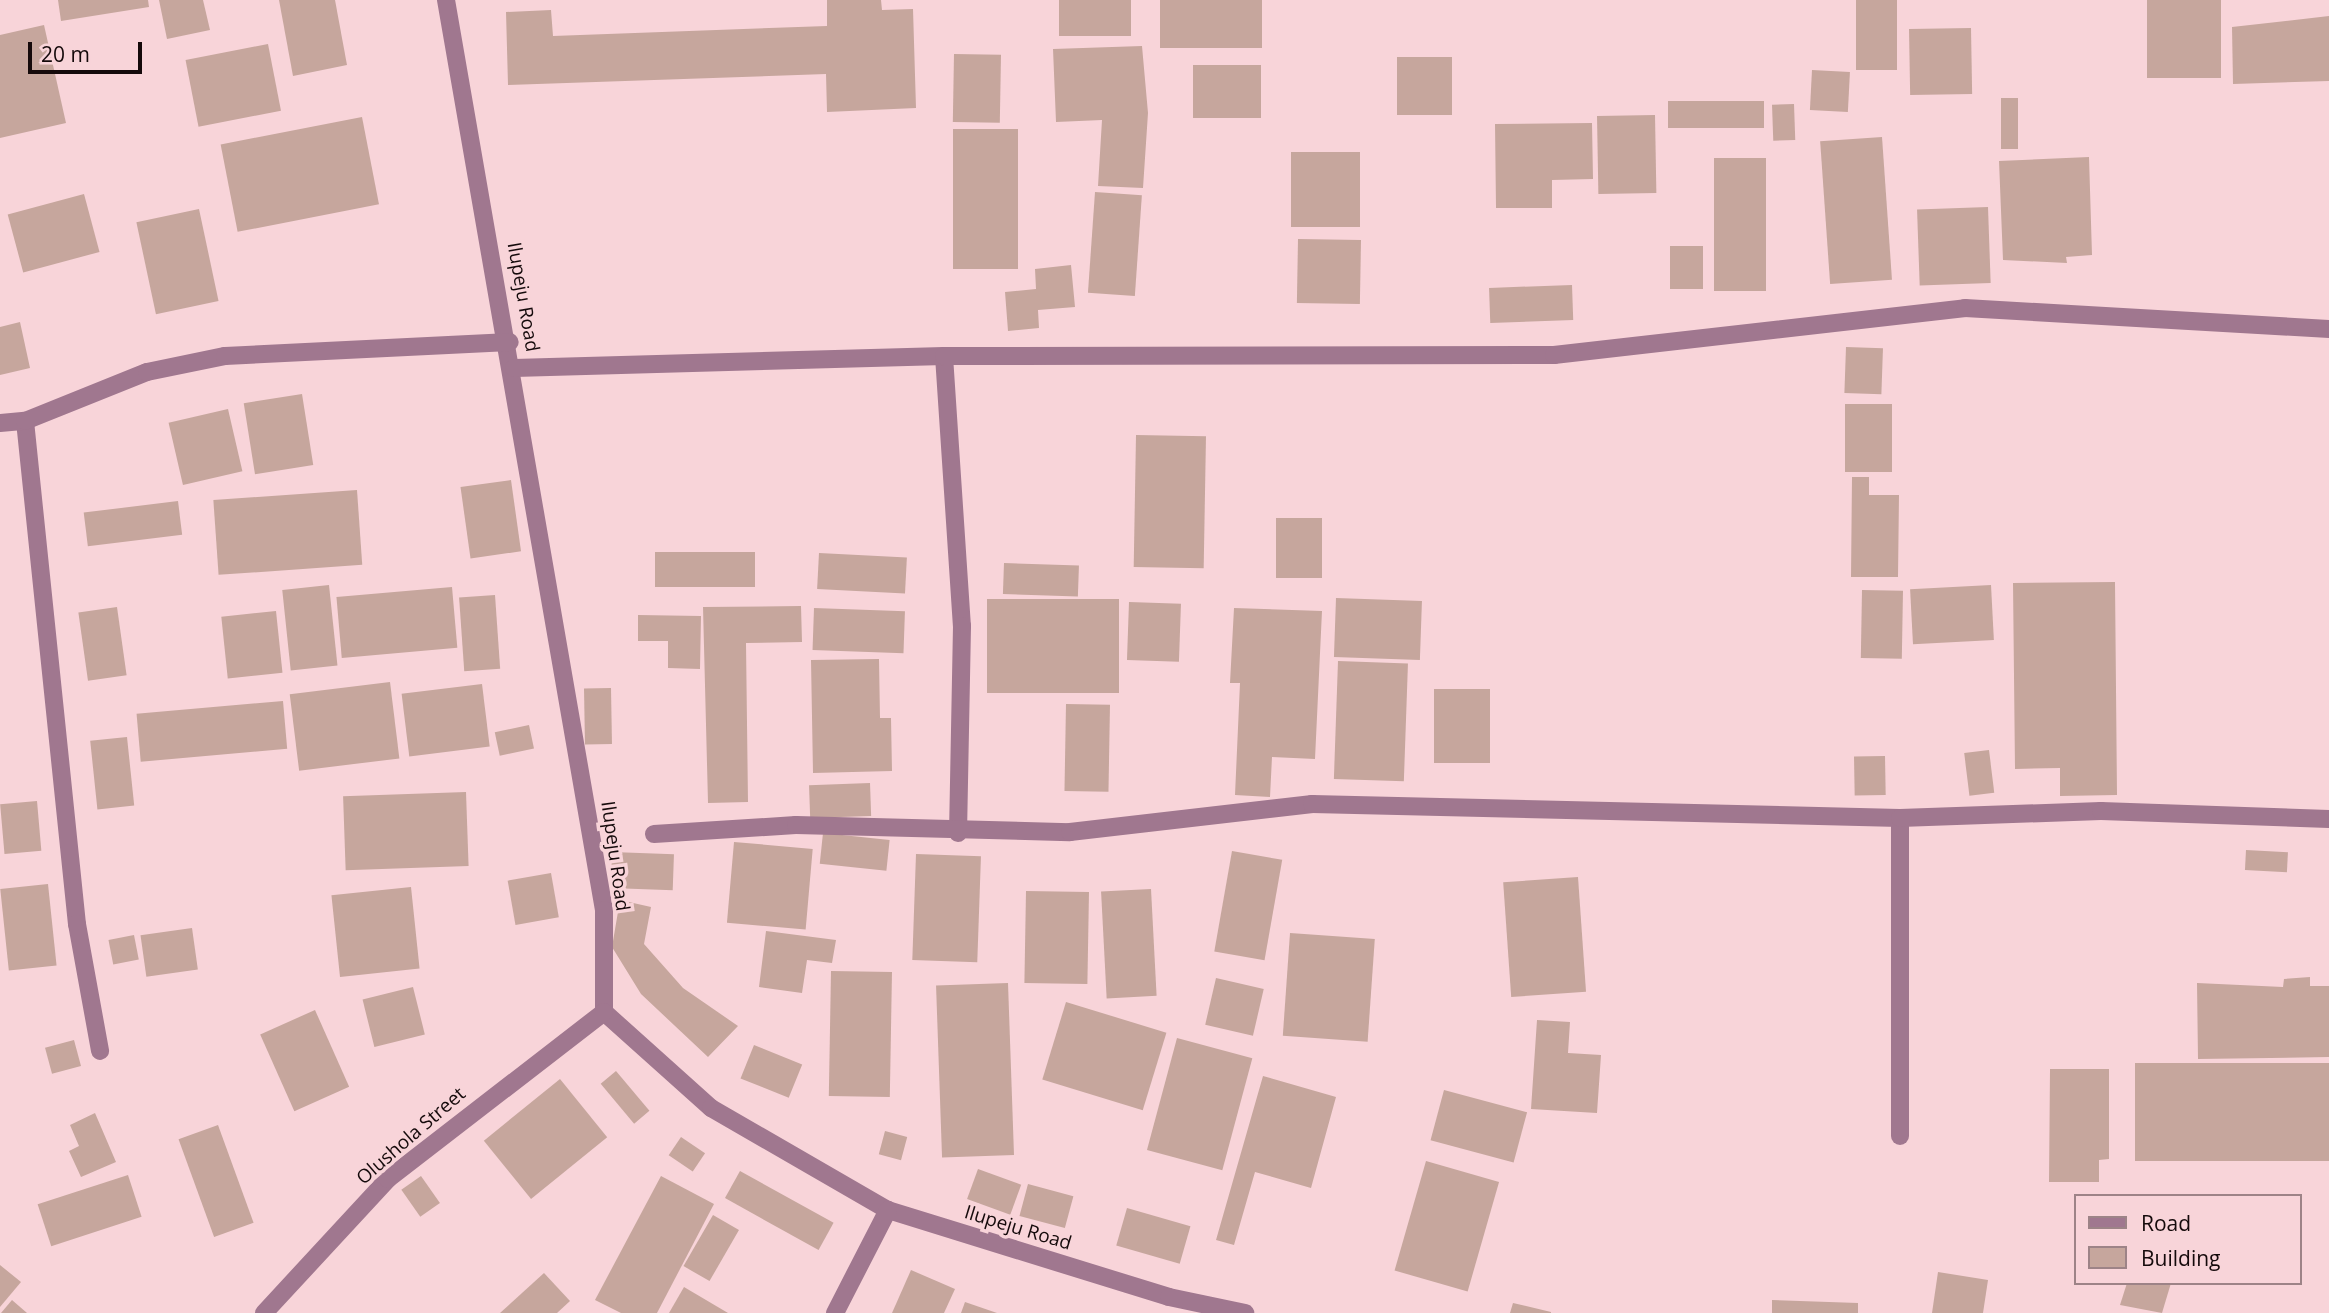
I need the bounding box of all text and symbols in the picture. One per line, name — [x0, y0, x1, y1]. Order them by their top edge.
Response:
scale bar — [32, 28, 145, 72]
text: 20 m — [41, 40, 90, 68]
street label: Ilupeju Road — [502, 240, 544, 354]
street label: Ilupeju Road — [596, 800, 634, 912]
street label: Olushola Street — [352, 1083, 470, 1189]
legend — [2074, 1194, 2301, 1285]
street label: Ilupeju Road — [962, 1201, 1074, 1255]
text: Road — [2141, 1209, 2191, 1237]
text: Building — [2141, 1244, 2220, 1272]

